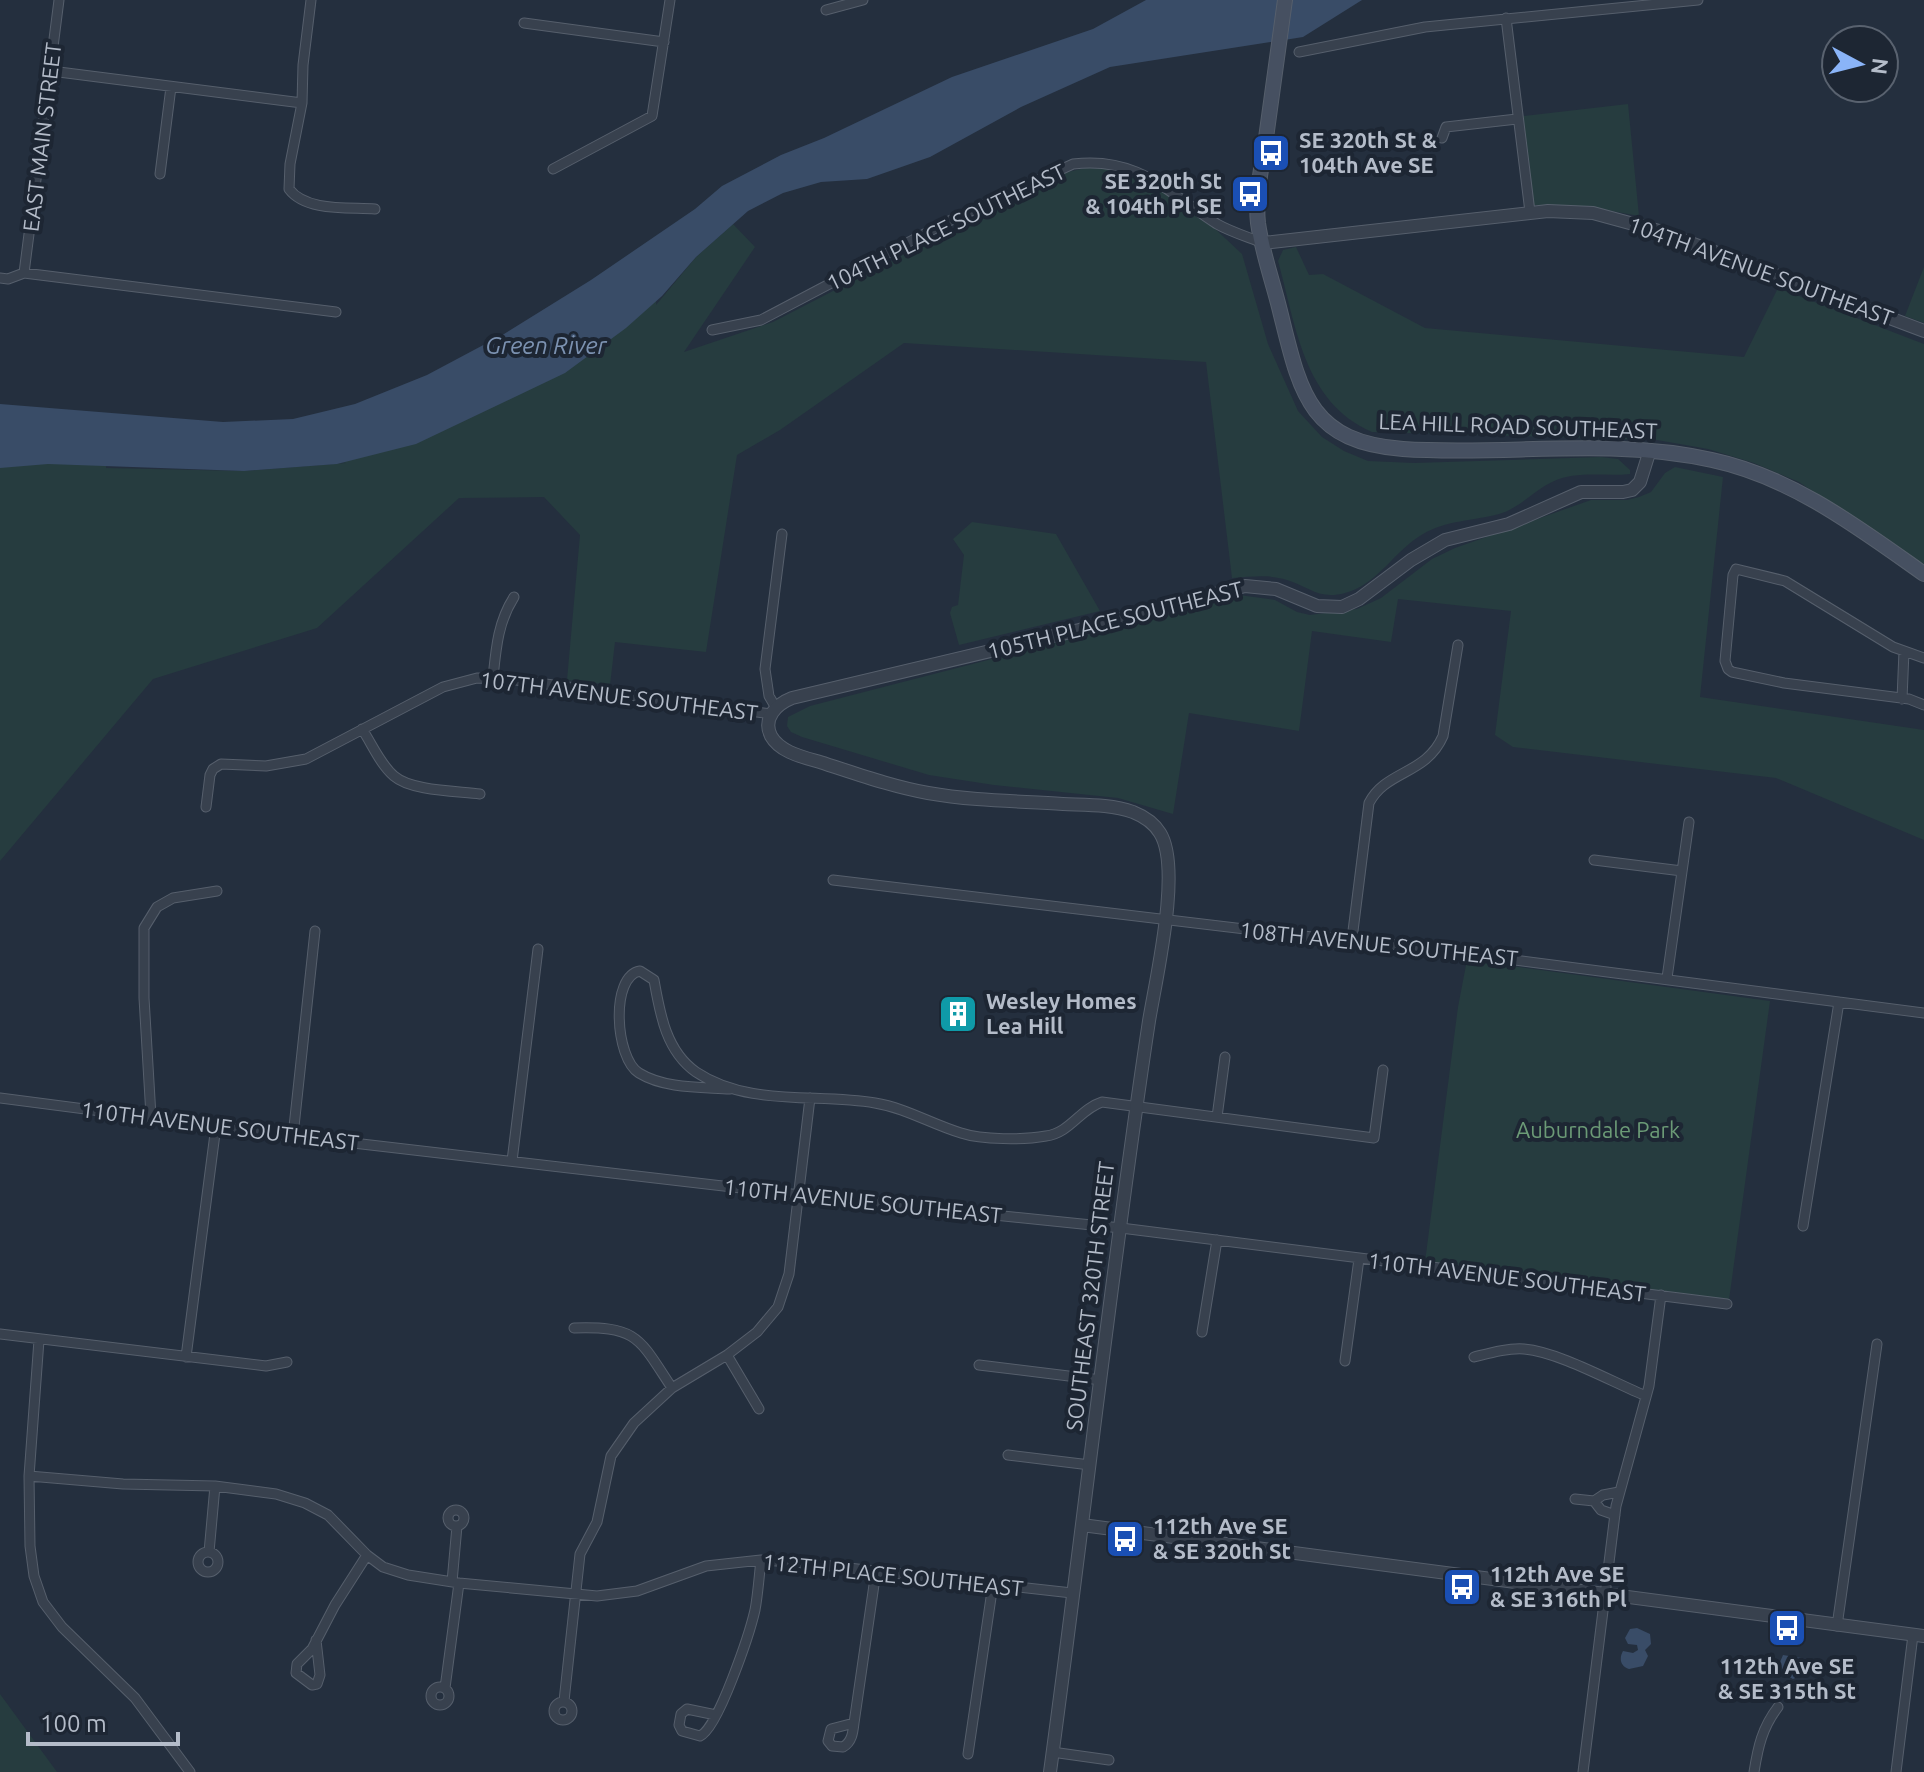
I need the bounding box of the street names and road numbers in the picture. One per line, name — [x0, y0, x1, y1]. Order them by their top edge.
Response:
street label: EAST MAIN STREET — [18, 41, 66, 233]
street label: 104TH PLACE SOUTHEAST — [823, 158, 1069, 295]
street label: 104TH AVENUE SOUTHEAST — [1626, 211, 1897, 330]
street label: LEA HILL ROAD SOUTHEAST — [1378, 408, 1658, 443]
street label: 105TH PLACE SOUTHEAST — [985, 576, 1245, 663]
street label: 107TH AVENUE SOUTHEAST — [479, 666, 759, 725]
street label: 108TH AVENUE SOUTHEAST — [1239, 916, 1519, 971]
street label: 110TH AVENUE SOUTHEAST — [80, 1096, 360, 1155]
street label: SOUTHEAST 320TH STREET — [1061, 1160, 1118, 1432]
street label: 110TH AVENUE SOUTHEAST — [723, 1173, 1003, 1228]
street label: 110TH AVENUE SOUTHEAST — [1367, 1247, 1647, 1306]
street label: 112TH PLACE SOUTHEAST — [761, 1548, 1025, 1601]

